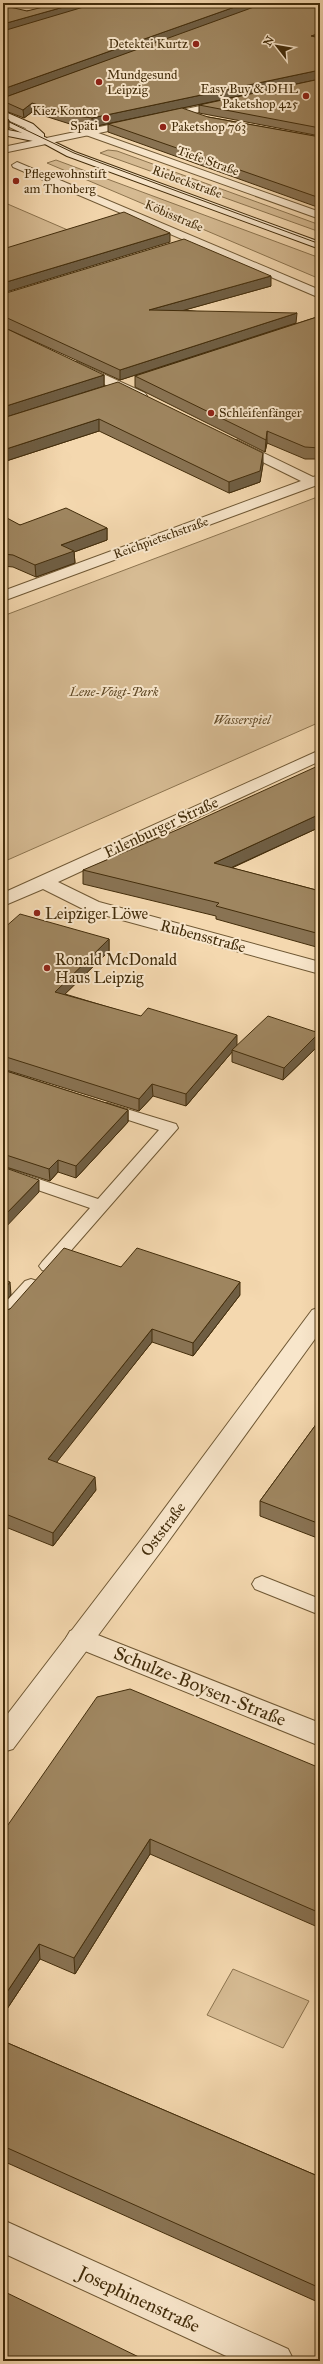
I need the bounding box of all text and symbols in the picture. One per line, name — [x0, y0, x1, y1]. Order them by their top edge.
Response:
north arrow — [257, 26, 297, 66]
text: N — [261, 33, 277, 48]
place label: Detektei Kurtz — [109, 36, 188, 52]
marker: Detektei Kurtz — [191, 39, 201, 49]
place label: Mundgesund Leipzig — [107, 67, 178, 98]
marker: Mundgesund Leipzig — [94, 77, 104, 87]
place label: Easy Buy & DHL Paketshop 425 — [200, 81, 298, 112]
marker: Easy Buy & DHL Paketshop 425 — [301, 91, 311, 101]
place label: Kiez Kontor Späti — [32, 103, 98, 134]
marker: Kiez Kontor Späti — [101, 113, 111, 123]
place label: Paketshop 763 — [171, 119, 246, 135]
marker: Paketshop 763 — [158, 122, 168, 132]
street label: Tiefe Straße — [175, 142, 242, 180]
street label: Riebeckstraße — [150, 162, 225, 202]
place label: Pflegewohnstift am Thonberg — [24, 166, 107, 197]
marker: Pflegewohnstift am Thonberg — [11, 176, 21, 186]
street label: Köbisstraße — [142, 196, 206, 236]
place label: Schleifenfänger — [219, 405, 302, 421]
marker: Schleifenfänger — [206, 408, 216, 418]
street label: Reichpietschstraße — [111, 513, 211, 563]
park label: Lene-Voigt-Park — [69, 684, 159, 700]
park label: Wasserspiel — [214, 712, 272, 728]
street label: Eilenburger Straße — [101, 792, 222, 863]
place label: Leipziger Löwe — [45, 904, 149, 924]
marker: Leipziger Löwe — [32, 908, 42, 918]
street label: Rubensstraße — [158, 915, 248, 957]
place label: Ronald McDonald Haus Leipzig — [55, 950, 177, 988]
marker: Ronald McDonald Haus Leipzig — [42, 963, 52, 973]
street label: Oststraße — [136, 1498, 190, 1560]
street label: Schulze-Boysen-Straße — [111, 1641, 290, 1731]
street label: Josephinenstraße — [72, 2260, 204, 2338]

